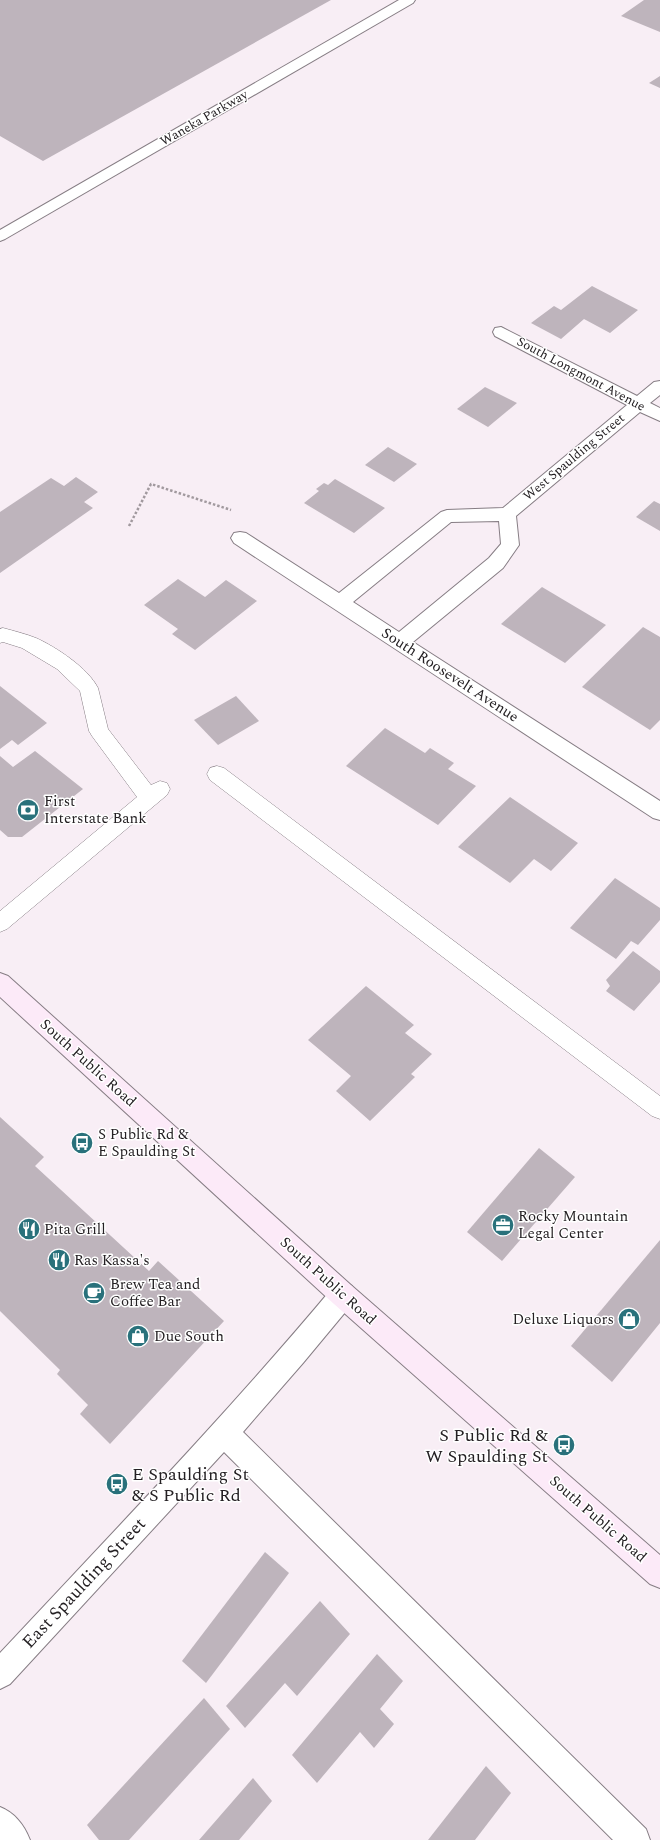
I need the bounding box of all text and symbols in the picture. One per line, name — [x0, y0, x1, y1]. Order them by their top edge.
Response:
street label: Waneka Parkway — [156, 84, 252, 151]
street label: South Longmont Avenue — [513, 332, 649, 416]
street label: West Spaulding Street — [519, 408, 629, 506]
street label: South Roosevelt Avenue — [377, 622, 523, 728]
place label: First Interstate Bank — [44, 790, 147, 830]
bank icon: First Interstate Bank — [15, 797, 41, 823]
street label: South Public Road — [35, 1013, 141, 1113]
place label: S Public Rd & E Spaulding St — [98, 1123, 195, 1163]
bus stop icon: S Public Rd & E Spaulding St — [69, 1130, 95, 1156]
place label: Rocky Mountain Legal Center — [518, 1205, 629, 1245]
office icon: Rocky Mountain Legal Center — [490, 1212, 516, 1238]
restaurant icon: Pita Grill — [16, 1216, 42, 1242]
place label: Pita Grill — [44, 1218, 106, 1241]
street label: South Public Road — [275, 1231, 381, 1331]
restaurant icon: Ras Kassa's — [46, 1247, 72, 1273]
place label: Ras Kassa's — [74, 1249, 150, 1272]
place label: Brew Tea and Coffee Bar — [110, 1273, 200, 1313]
cafe icon: Brew Tea and Coffee Bar — [81, 1280, 107, 1306]
shop icon: Deluxe Liquors — [616, 1306, 642, 1332]
place label: Deluxe Liquors — [512, 1308, 614, 1331]
shop icon: Due South — [125, 1323, 151, 1349]
place label: Due South — [154, 1325, 224, 1348]
place label: S Public Rd & W Spaulding St — [425, 1422, 548, 1470]
bus stop icon: S Public Rd & W Spaulding St — [551, 1432, 577, 1458]
place label: E Spaulding St & S Public Rd — [132, 1461, 249, 1509]
street label: South Public Road — [544, 1470, 652, 1568]
bus stop icon: E Spaulding St & S Public Rd — [104, 1471, 130, 1497]
street label: East Spaulding Street — [16, 1511, 152, 1655]

